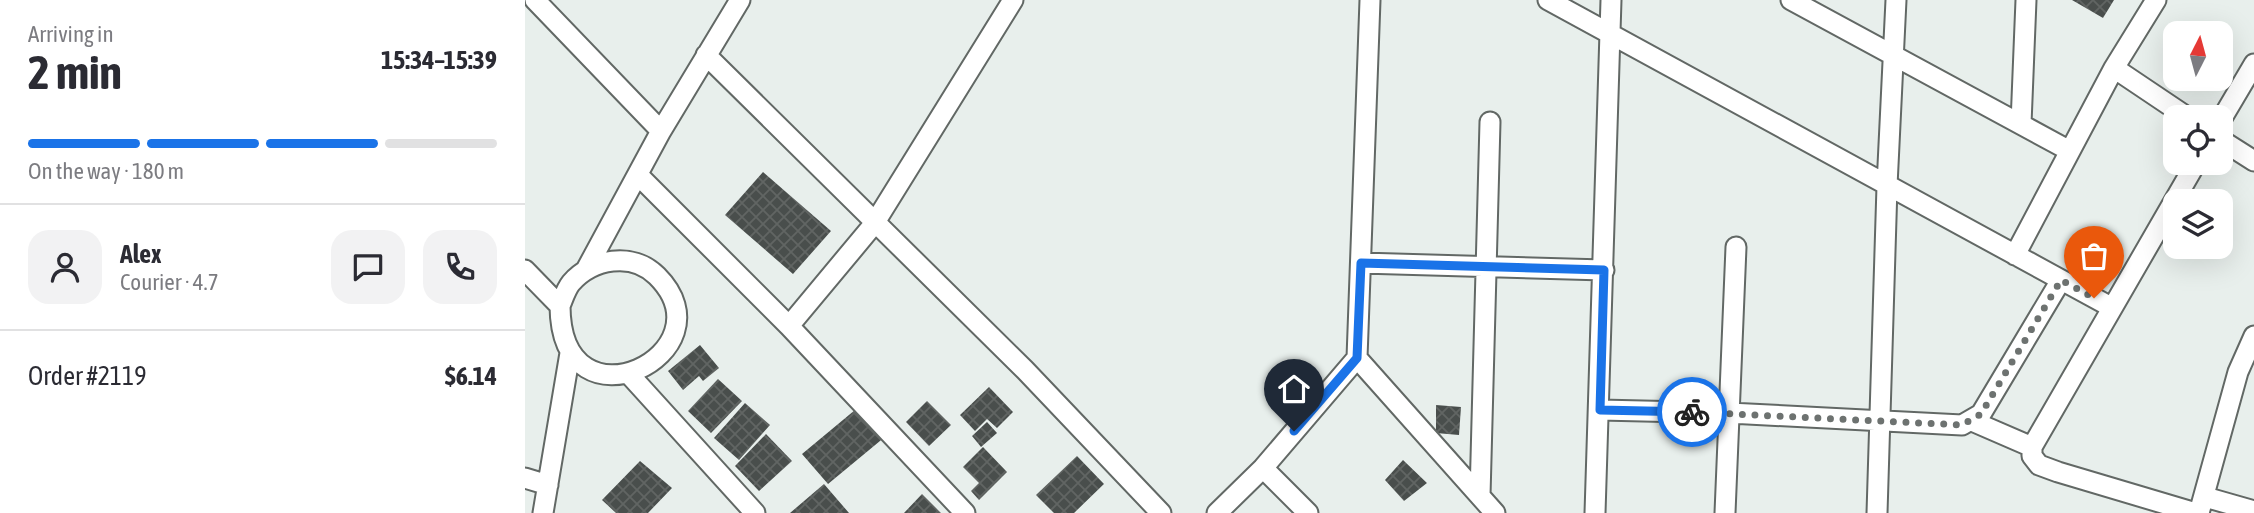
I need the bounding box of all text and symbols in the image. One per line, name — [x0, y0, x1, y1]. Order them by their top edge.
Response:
text: Arriving in — [28, 21, 114, 47]
north arrow — [2163, 21, 2233, 91]
map controls — [2163, 21, 2233, 259]
text: 15:34–15:39 — [381, 45, 497, 75]
text: 2 min — [28, 46, 122, 99]
button: locate — [2163, 105, 2233, 175]
text: On the way · 180 m — [28, 158, 184, 184]
button: layers — [2163, 189, 2233, 259]
pin — [2064, 226, 2124, 298]
button: person — [28, 230, 102, 304]
button: chat — [331, 230, 405, 304]
button: phone — [423, 230, 497, 304]
icon: bag — [2075, 237, 2113, 275]
text: Alex — [120, 239, 161, 269]
text: Courier · 4.7 — [120, 269, 219, 295]
pin — [1264, 359, 1324, 431]
text: Order #2119 — [28, 361, 147, 391]
text: $6.14 — [445, 361, 497, 391]
icon: home — [1275, 370, 1313, 408]
courier — [1657, 377, 1727, 447]
icon: bike — [1673, 393, 1711, 431]

